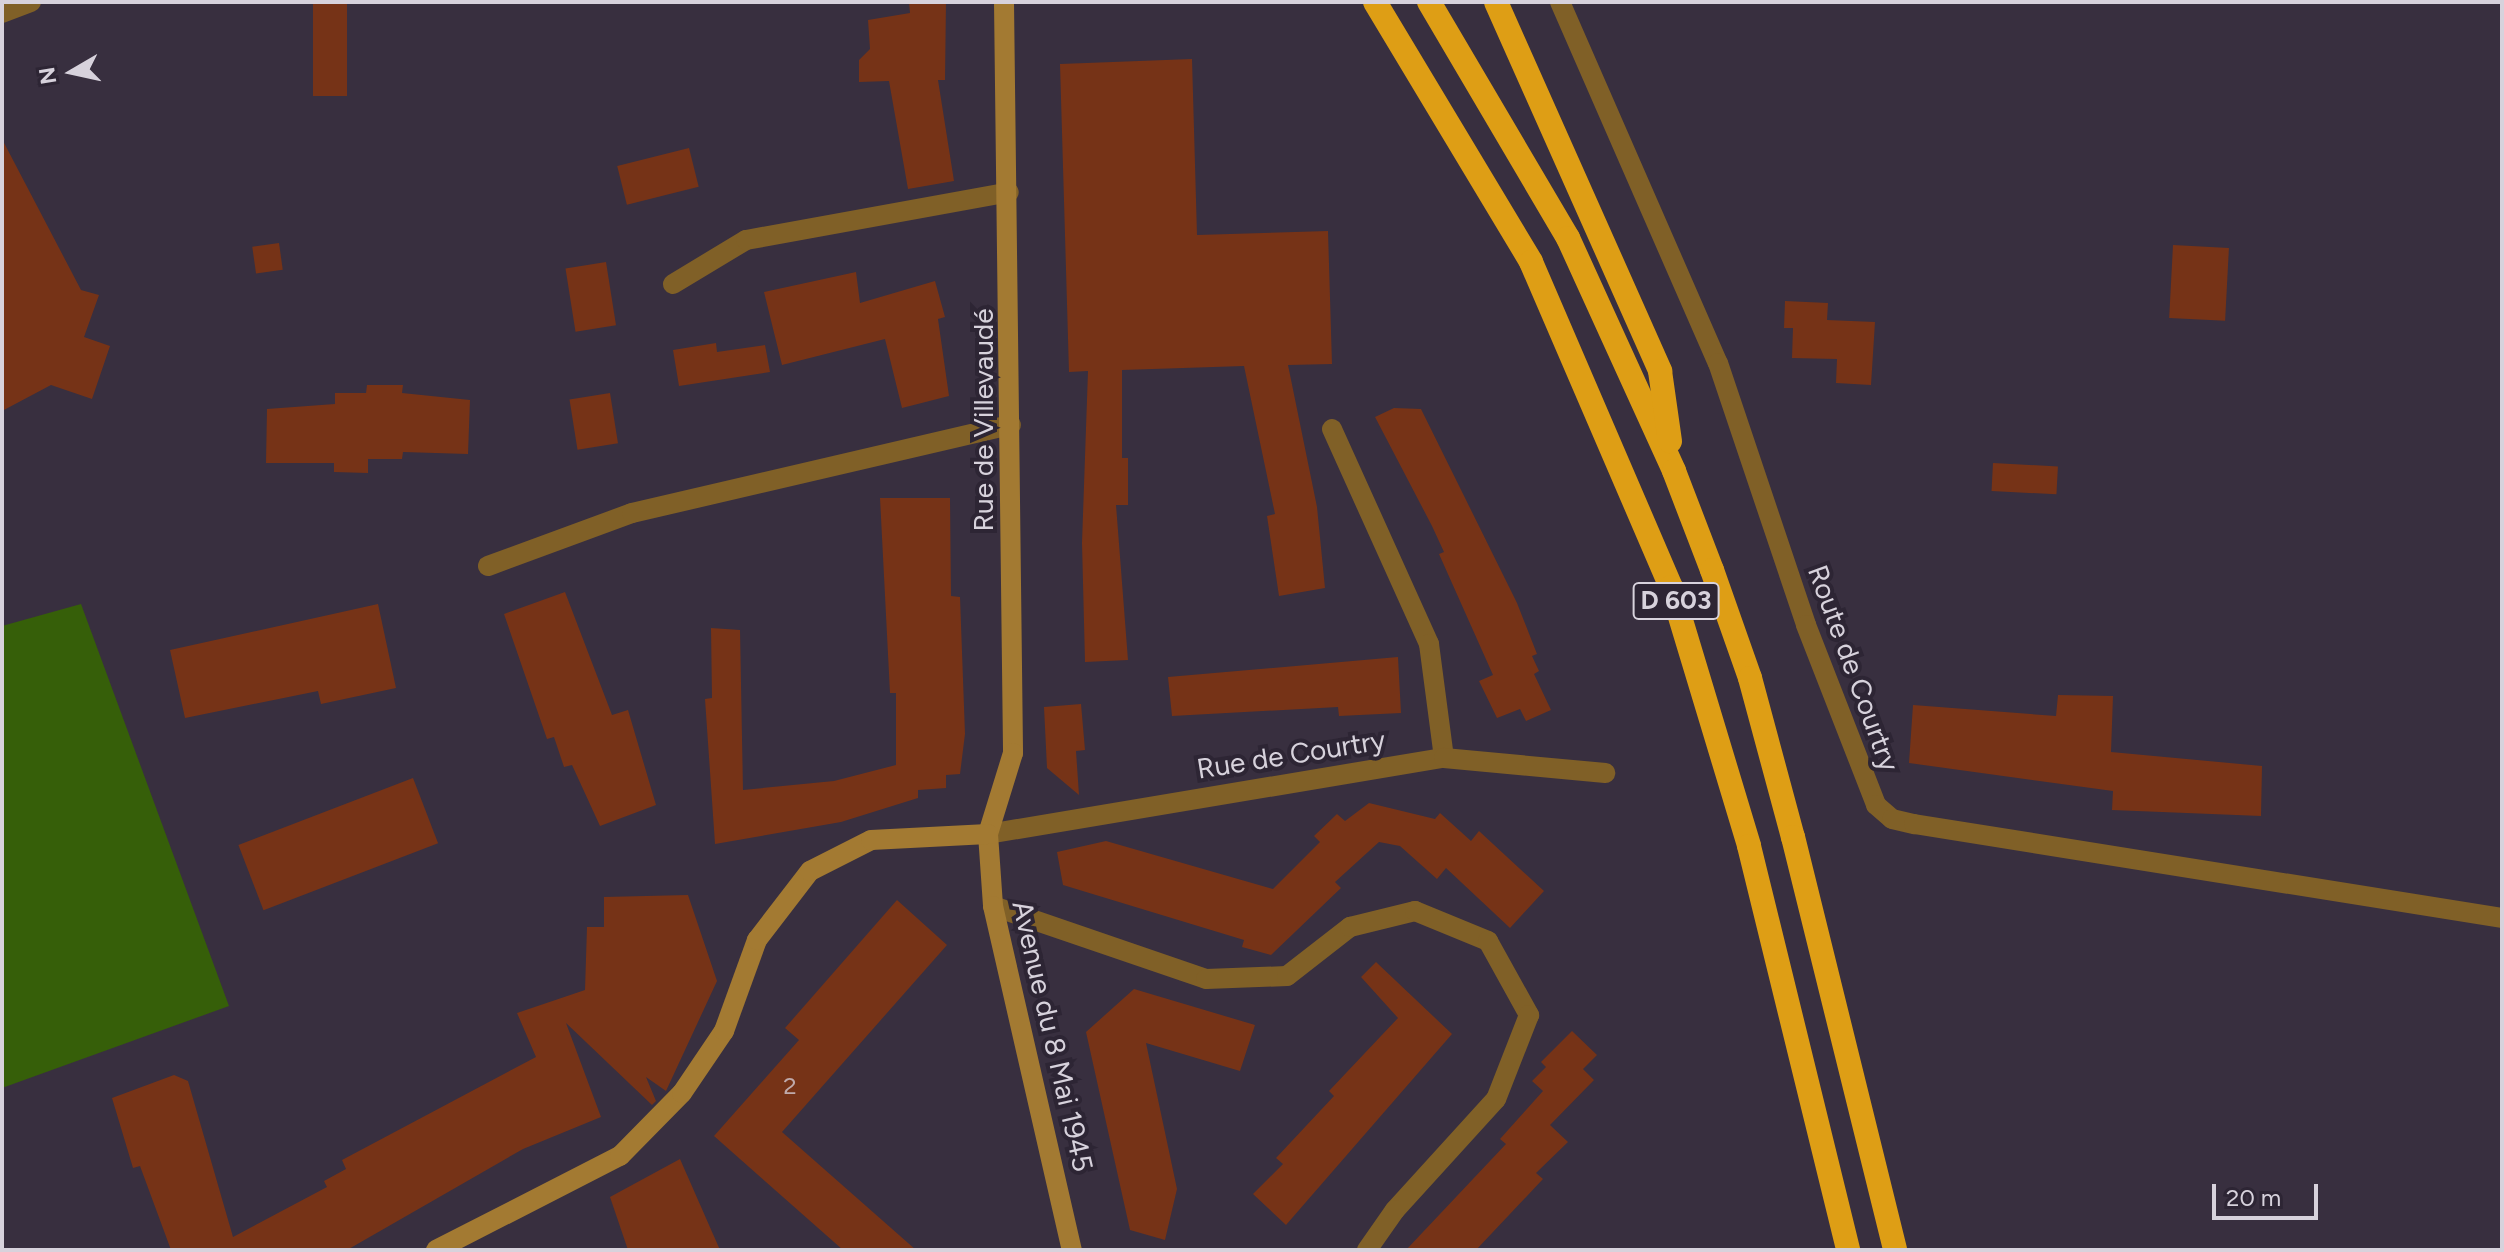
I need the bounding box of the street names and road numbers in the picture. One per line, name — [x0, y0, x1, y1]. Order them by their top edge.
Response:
street label: Rue de Villevaudé — [966, 309, 1000, 531]
street label: Route de Courtry — [1801, 560, 1907, 776]
road number: D 603 — [1632, 579, 1720, 623]
street label: Rue de Courtry — [1194, 723, 1388, 785]
street label: Avenue du 8 Mai 1945 — [1005, 897, 1101, 1175]

